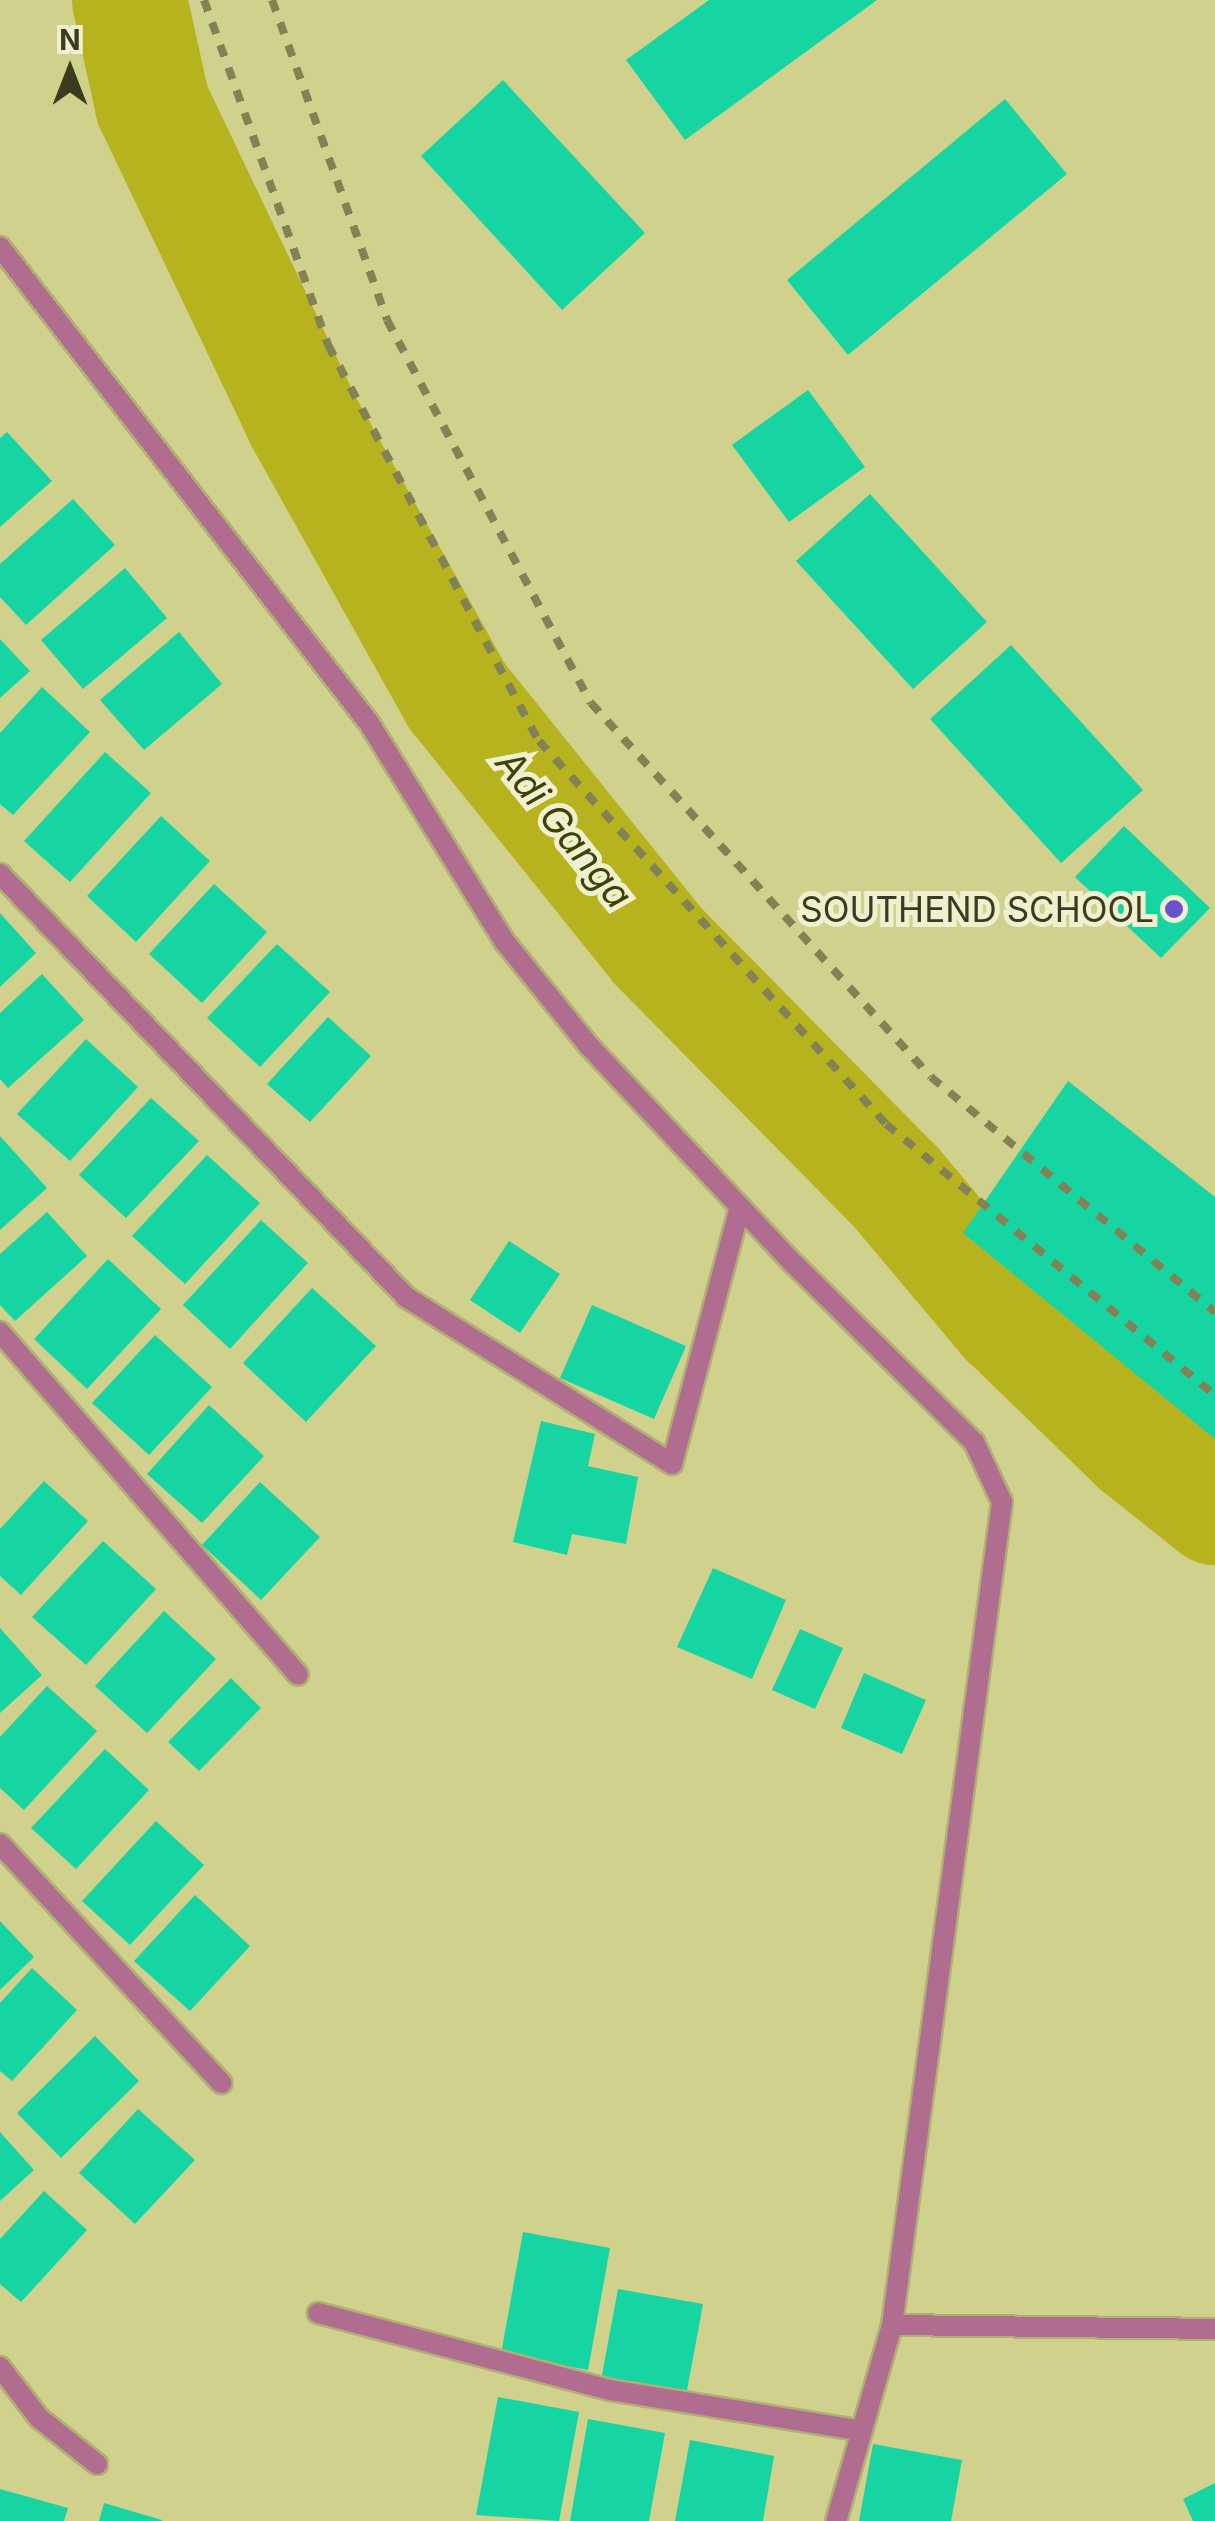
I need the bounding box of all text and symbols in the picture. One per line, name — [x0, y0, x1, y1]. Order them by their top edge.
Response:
north arrow — [20, 20, 120, 120]
text: N — [59, 23, 81, 57]
water label: Adi Ganga — [486, 741, 642, 917]
place label: SOUTHEND SCHOOL — [800, 888, 1154, 930]
marker: SOUTHEND SCHOOL — [1163, 898, 1185, 920]

